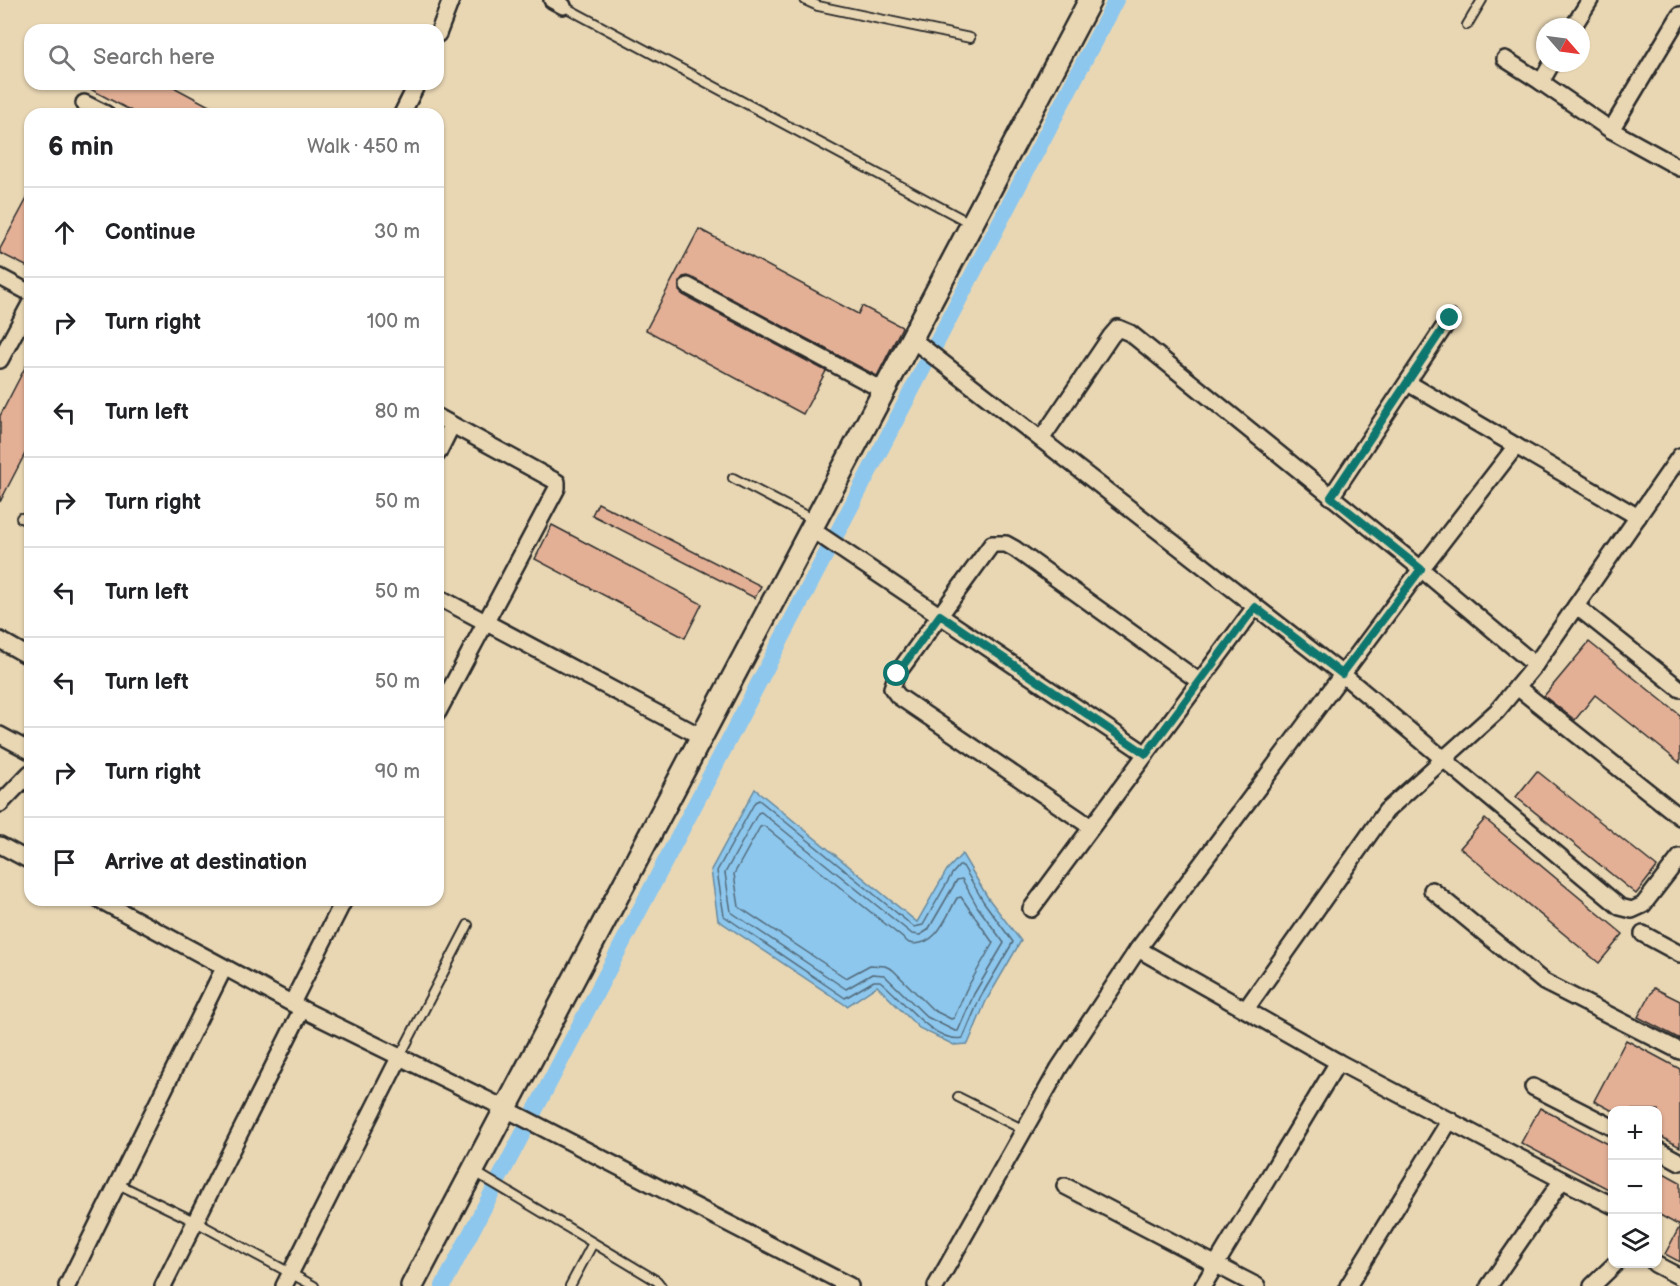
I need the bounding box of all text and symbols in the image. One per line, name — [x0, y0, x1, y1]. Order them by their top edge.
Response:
north arrow — [1536, 18, 1590, 72]
search box — [24, 24, 444, 90]
icon: search — [45, 41, 78, 74]
text: Search here — [93, 44, 215, 71]
text: 6 min — [48, 132, 114, 163]
text: Walk · 450 m — [307, 135, 420, 159]
icon: ahead — [48, 216, 81, 249]
text: Continue — [105, 219, 195, 246]
text: 30 m — [374, 220, 420, 244]
route end — [1436, 304, 1462, 330]
icon: right — [48, 306, 81, 339]
text: Turn right — [105, 309, 201, 336]
text: 100 m — [367, 310, 420, 334]
icon: left — [48, 396, 81, 429]
text: Turn left — [105, 399, 189, 426]
text: 80 m — [375, 400, 420, 424]
icon: right — [48, 486, 81, 519]
text: Turn right — [105, 489, 201, 516]
text: 50 m — [375, 490, 420, 514]
icon: left — [48, 576, 81, 609]
text: Turn left — [105, 579, 189, 606]
text: 50 m — [375, 580, 420, 604]
route start — [883, 660, 909, 686]
icon: left — [48, 666, 81, 699]
text: Turn left — [105, 669, 189, 696]
text: 50 m — [375, 670, 420, 694]
icon: right — [48, 756, 81, 789]
text: Turn right — [105, 759, 201, 786]
text: 90 m — [375, 760, 420, 784]
icon: arrive — [48, 846, 81, 879]
text: Arrive at destination — [105, 849, 307, 876]
map controls — [1608, 1106, 1662, 1268]
button: + — [1608, 1106, 1662, 1160]
button: − — [1608, 1160, 1662, 1214]
button: layers — [1608, 1214, 1662, 1268]

